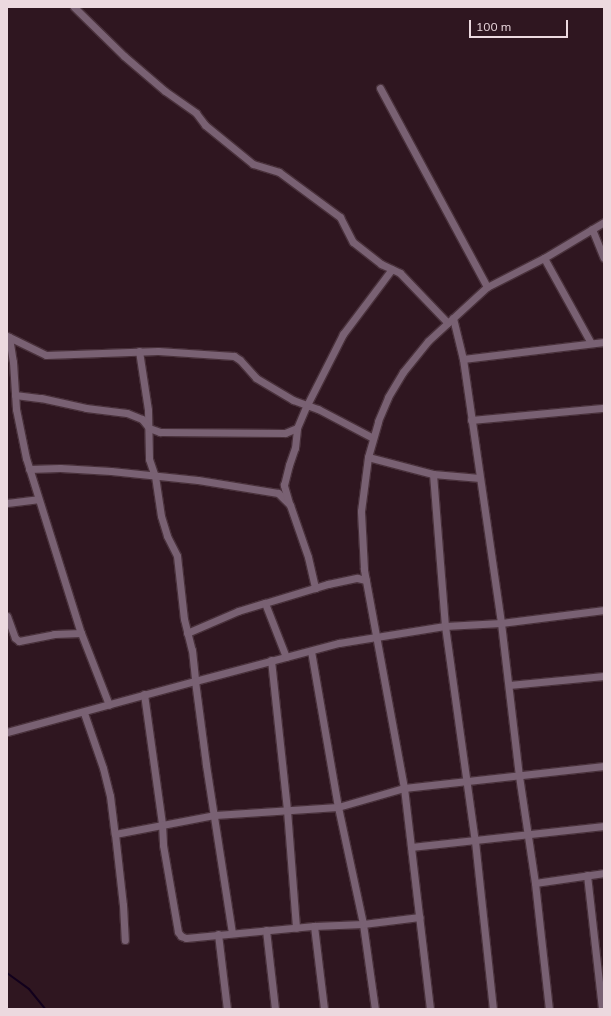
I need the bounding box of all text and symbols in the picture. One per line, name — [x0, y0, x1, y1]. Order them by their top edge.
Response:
scale bar — [471, 12, 570, 38]
text: 100 m — [476, 19, 511, 34]

